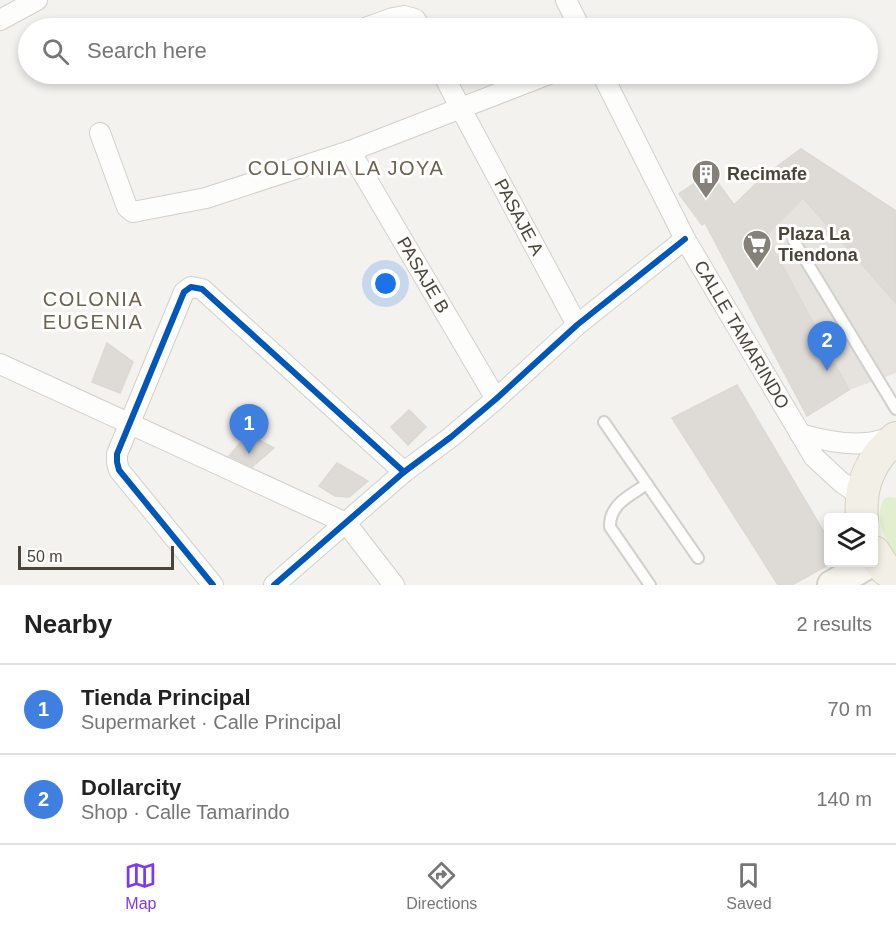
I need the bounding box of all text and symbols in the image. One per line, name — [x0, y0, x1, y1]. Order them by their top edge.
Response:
search box — [18, 18, 878, 84]
icon: search — [39, 35, 72, 68]
text: Search here — [87, 38, 207, 63]
district label: COLONIA LA JOYA — [248, 157, 444, 179]
building icon: Recimafe — [690, 158, 722, 200]
place label: Recimafe — [727, 164, 807, 184]
street label: PASAJE A — [490, 175, 548, 259]
place label: Plaza La Tiendona — [778, 224, 859, 265]
supermarket icon: Plaza La Tiendona — [741, 228, 773, 270]
street label: PASAJE B — [393, 233, 453, 317]
street label: CALLE TAMARINDO — [690, 257, 793, 412]
your location — [371, 269, 400, 298]
district label: COLONIA EUGENIA — [43, 288, 143, 333]
pin: 2 — [808, 322, 846, 371]
pin: 1 — [230, 404, 268, 454]
map controls — [824, 513, 878, 567]
button: layers — [824, 513, 878, 567]
scale bar — [18, 543, 174, 570]
text: 50 m — [27, 548, 63, 565]
text: Nearby — [24, 609, 112, 639]
text: 2 results — [796, 613, 872, 635]
text: Tienda Principal — [81, 685, 251, 710]
text: 1 — [38, 698, 49, 720]
text: 70 m — [828, 698, 872, 720]
text: Supermarket · Calle Principal — [81, 711, 341, 733]
text: Dollarcity — [81, 775, 181, 800]
text: 2 — [38, 788, 49, 810]
text: 140 m — [816, 788, 872, 810]
text: Shop · Calle Tamarindo — [81, 801, 290, 823]
tab: Map — [124, 859, 157, 913]
tab: Directions — [406, 859, 477, 913]
tab: Saved — [726, 859, 772, 913]

